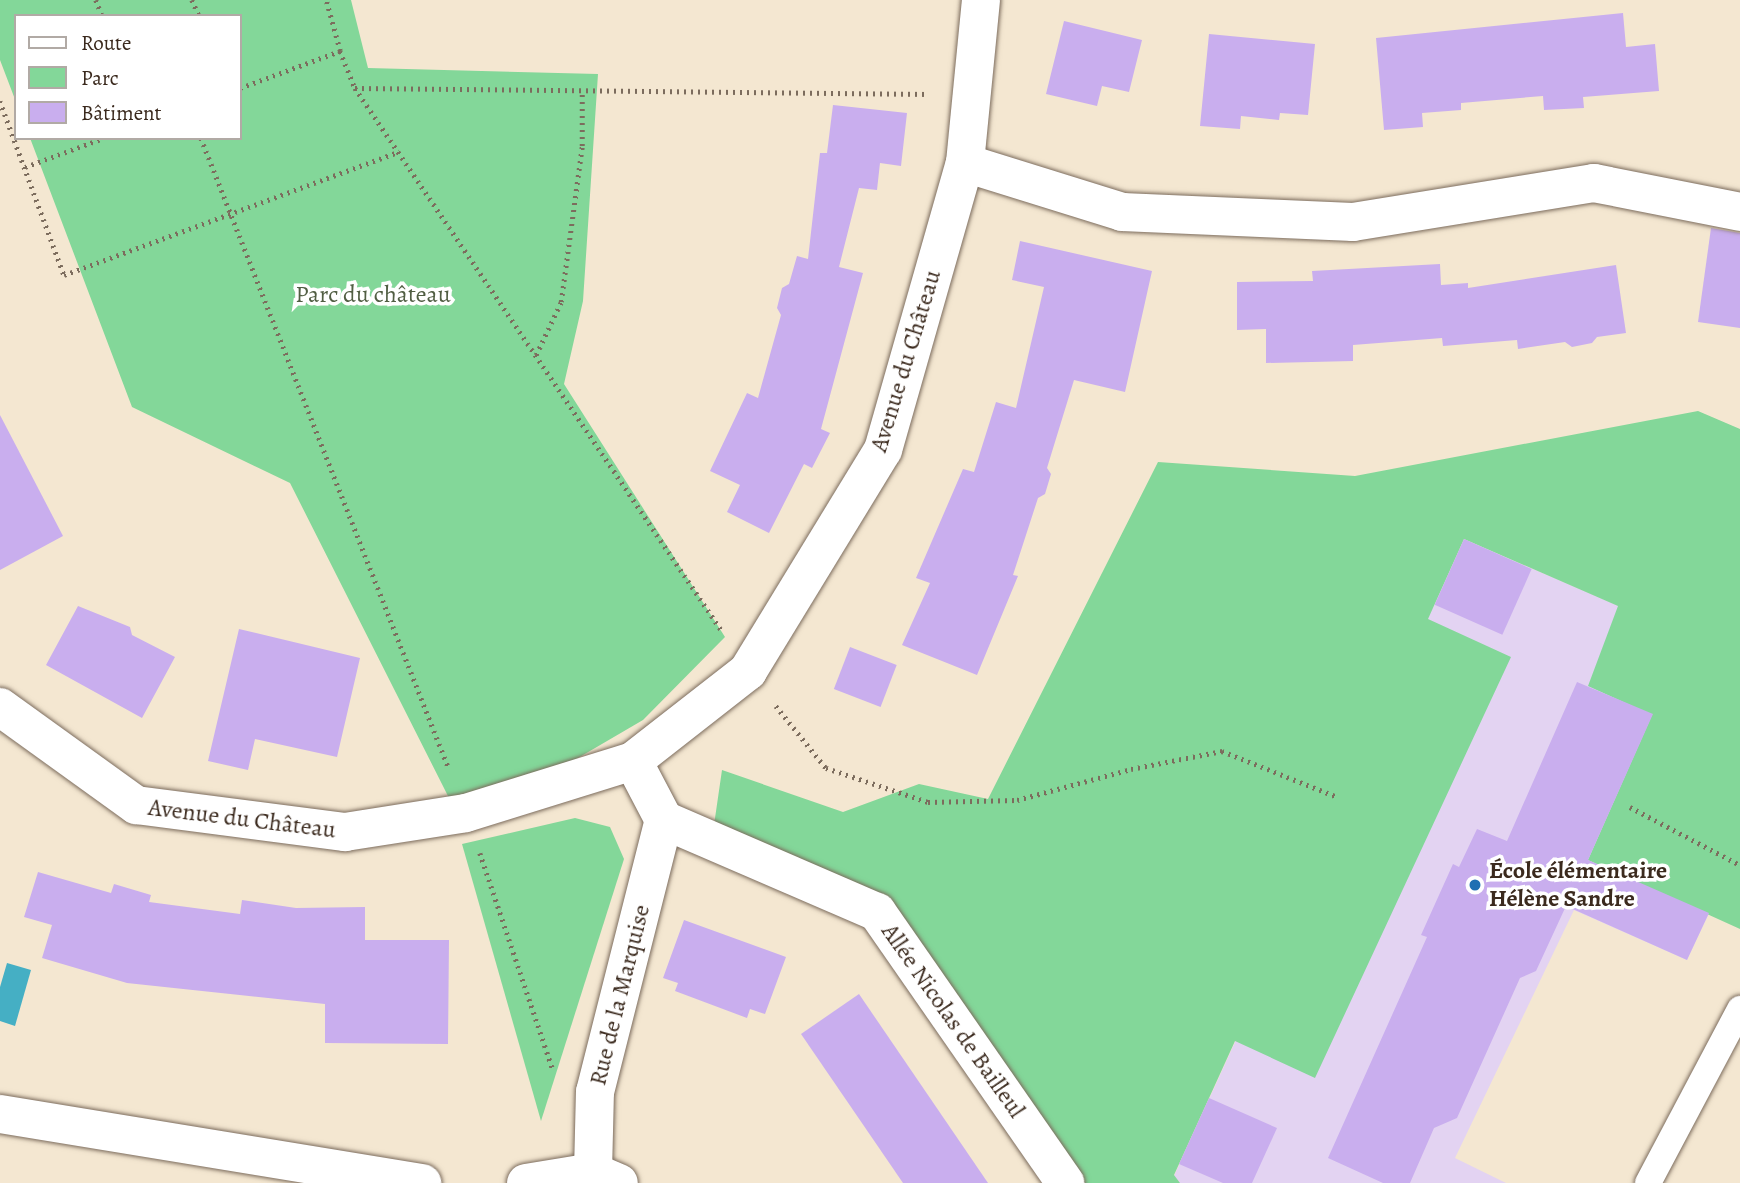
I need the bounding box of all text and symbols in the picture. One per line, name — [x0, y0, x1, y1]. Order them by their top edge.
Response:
legend — [14, 14, 242, 140]
text: Route — [81, 29, 131, 57]
text: Parc — [81, 64, 119, 92]
text: Bâtiment — [81, 99, 162, 127]
street label: Avenue du Château — [865, 267, 947, 455]
park label: Parc du château — [295, 281, 451, 309]
street label: Avenue du Château — [147, 793, 337, 845]
place label: École élémentaire Hélène Sandre — [1489, 857, 1667, 913]
marker: École élémentaire Hélène Sandre — [1467, 877, 1483, 893]
street label: Rue de la Marquise — [584, 902, 656, 1088]
street label: Allée Nicolas de Bailleul — [875, 918, 1031, 1124]

